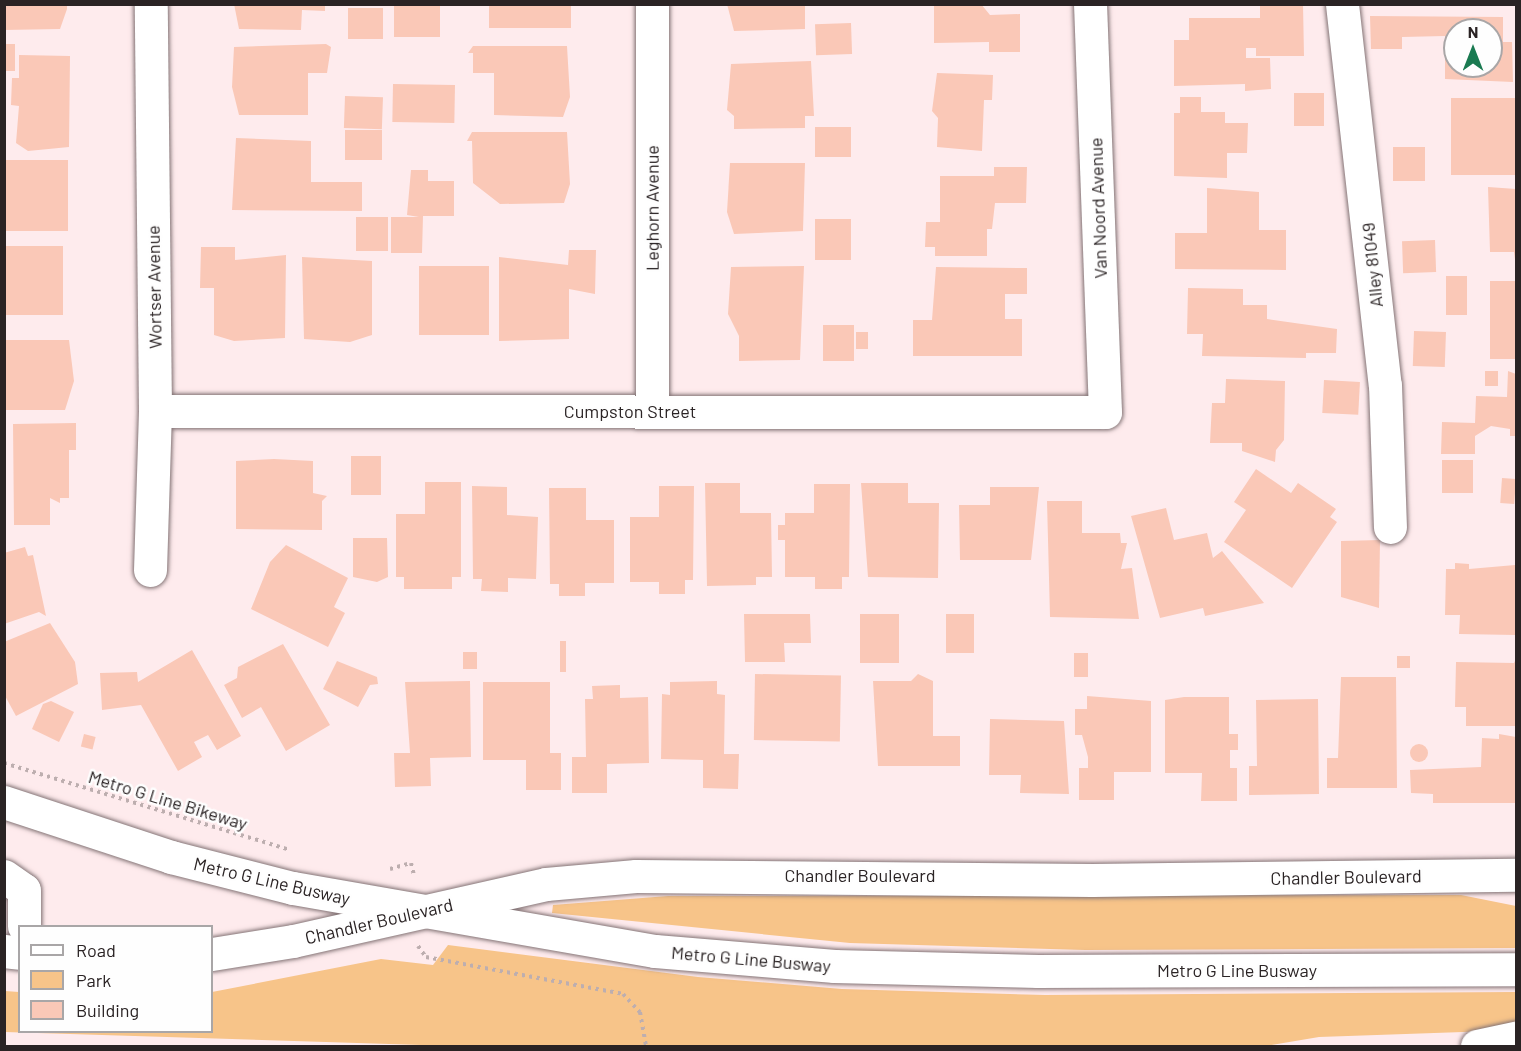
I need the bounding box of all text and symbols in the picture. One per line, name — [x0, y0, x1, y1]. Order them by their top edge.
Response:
north arrow — [1443, 18, 1503, 78]
text: N — [1468, 22, 1478, 41]
street label: Van Noord Avenue — [1085, 137, 1111, 279]
street label: Leghorn Avenue — [641, 145, 663, 271]
street label: Alley 81049 — [1357, 222, 1387, 308]
street label: Wortser Avenue — [142, 225, 166, 349]
street label: Cumpston Street — [564, 400, 696, 422]
street label: Metro G Line Bikeway — [86, 766, 250, 834]
street label: Metro G Line Busway — [192, 852, 352, 910]
street label: Chandler Boulevard — [784, 864, 936, 886]
street label: Chandler Boulevard — [1270, 865, 1422, 889]
street label: Chandler Boulevard — [303, 893, 455, 949]
legend — [18, 925, 213, 1033]
text: Road — [76, 939, 116, 961]
street label: Metro G Line Busway — [670, 941, 832, 977]
street label: Metro G Line Busway — [1157, 959, 1317, 981]
text: Park — [76, 969, 111, 991]
text: Building — [76, 999, 139, 1021]

